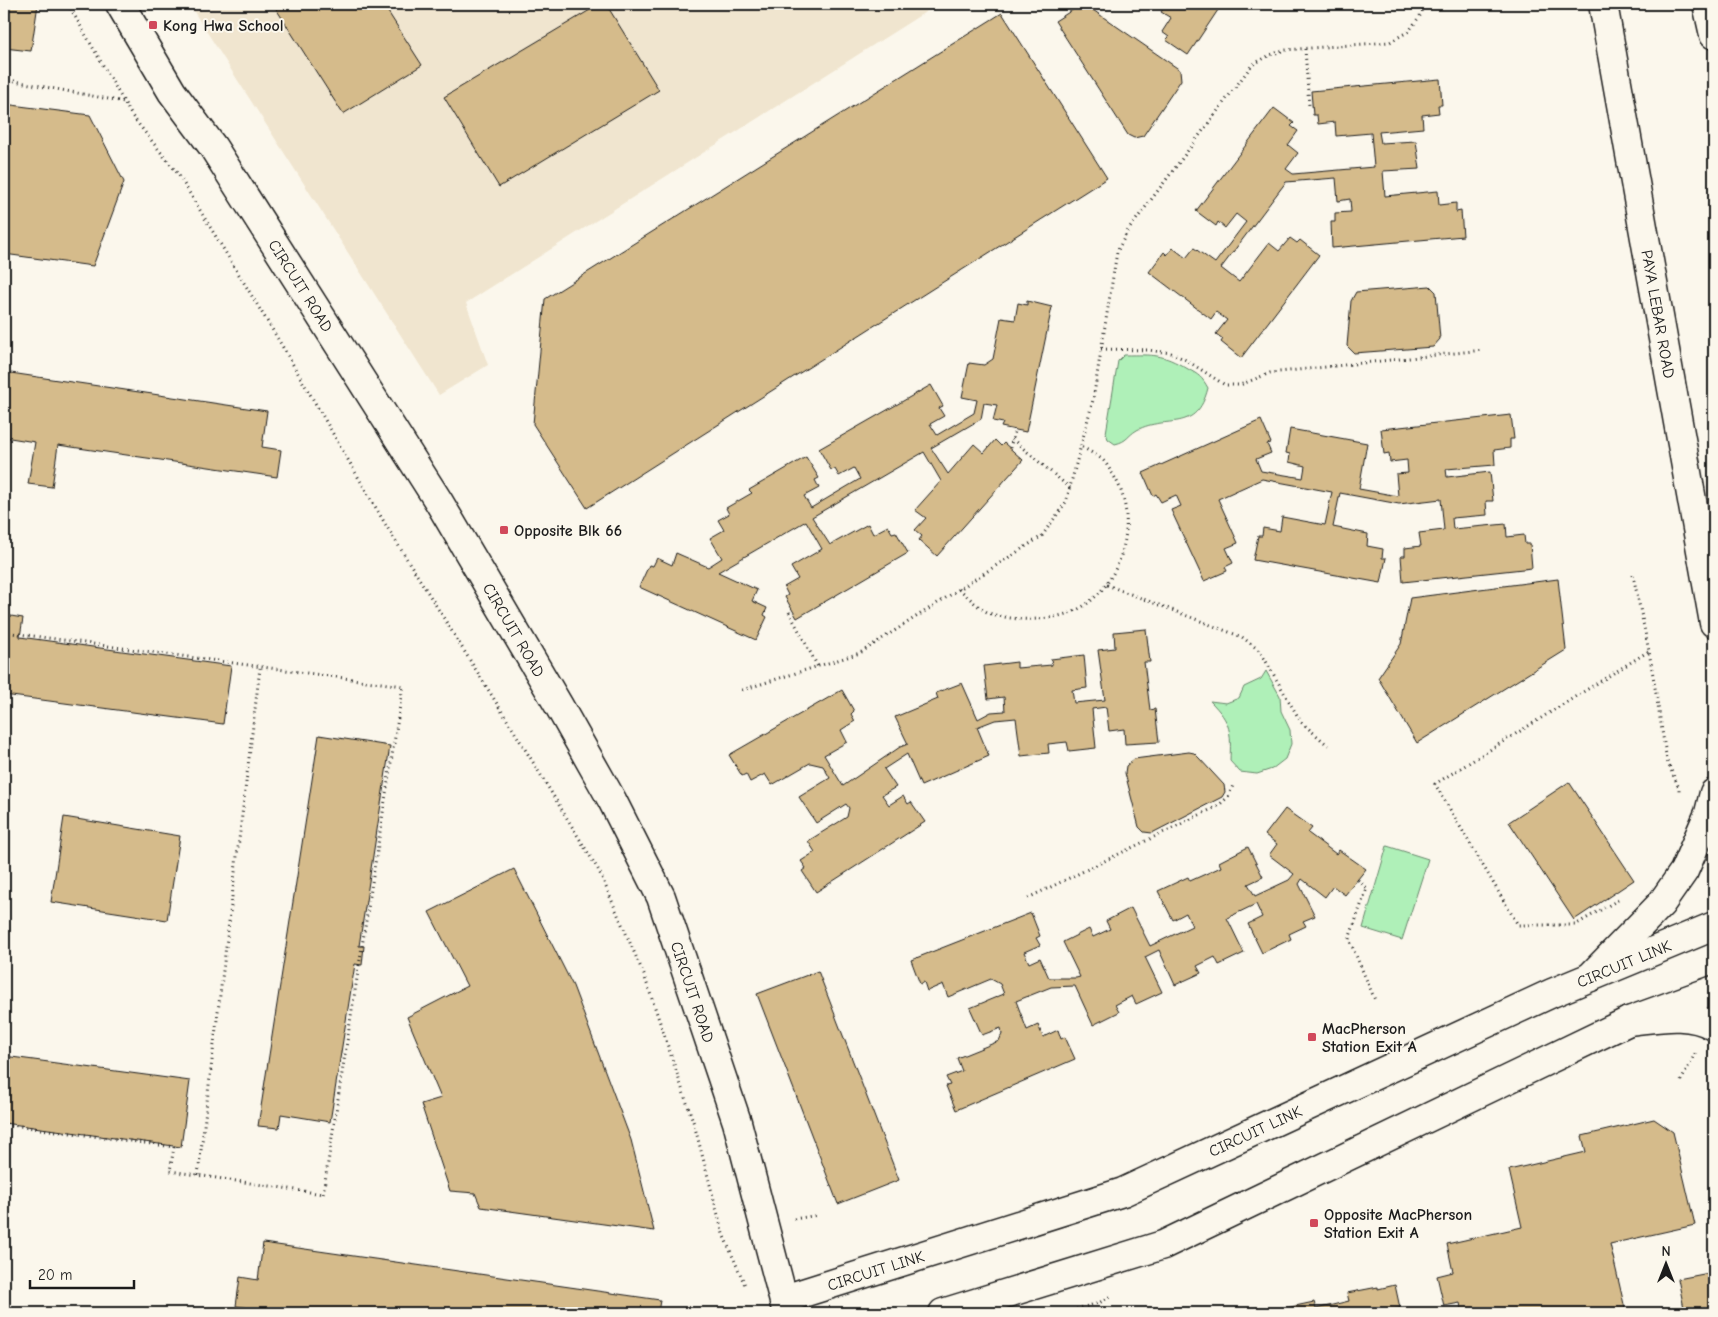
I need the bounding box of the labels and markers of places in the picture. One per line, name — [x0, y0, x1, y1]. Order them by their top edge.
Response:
place label: Kong Hwa School — [163, 17, 284, 35]
marker: Kong Hwa School — [147, 19, 159, 31]
place label: Opposite Blk 66 — [514, 522, 622, 540]
marker: Opposite Blk 66 — [498, 524, 510, 536]
place label: MacPherson Station Exit A — [1322, 1020, 1417, 1056]
marker: MacPherson Station Exit A — [1306, 1031, 1318, 1043]
place label: Opposite MacPherson Station Exit A — [1324, 1206, 1472, 1242]
marker: Opposite MacPherson Station Exit A — [1308, 1217, 1320, 1229]

